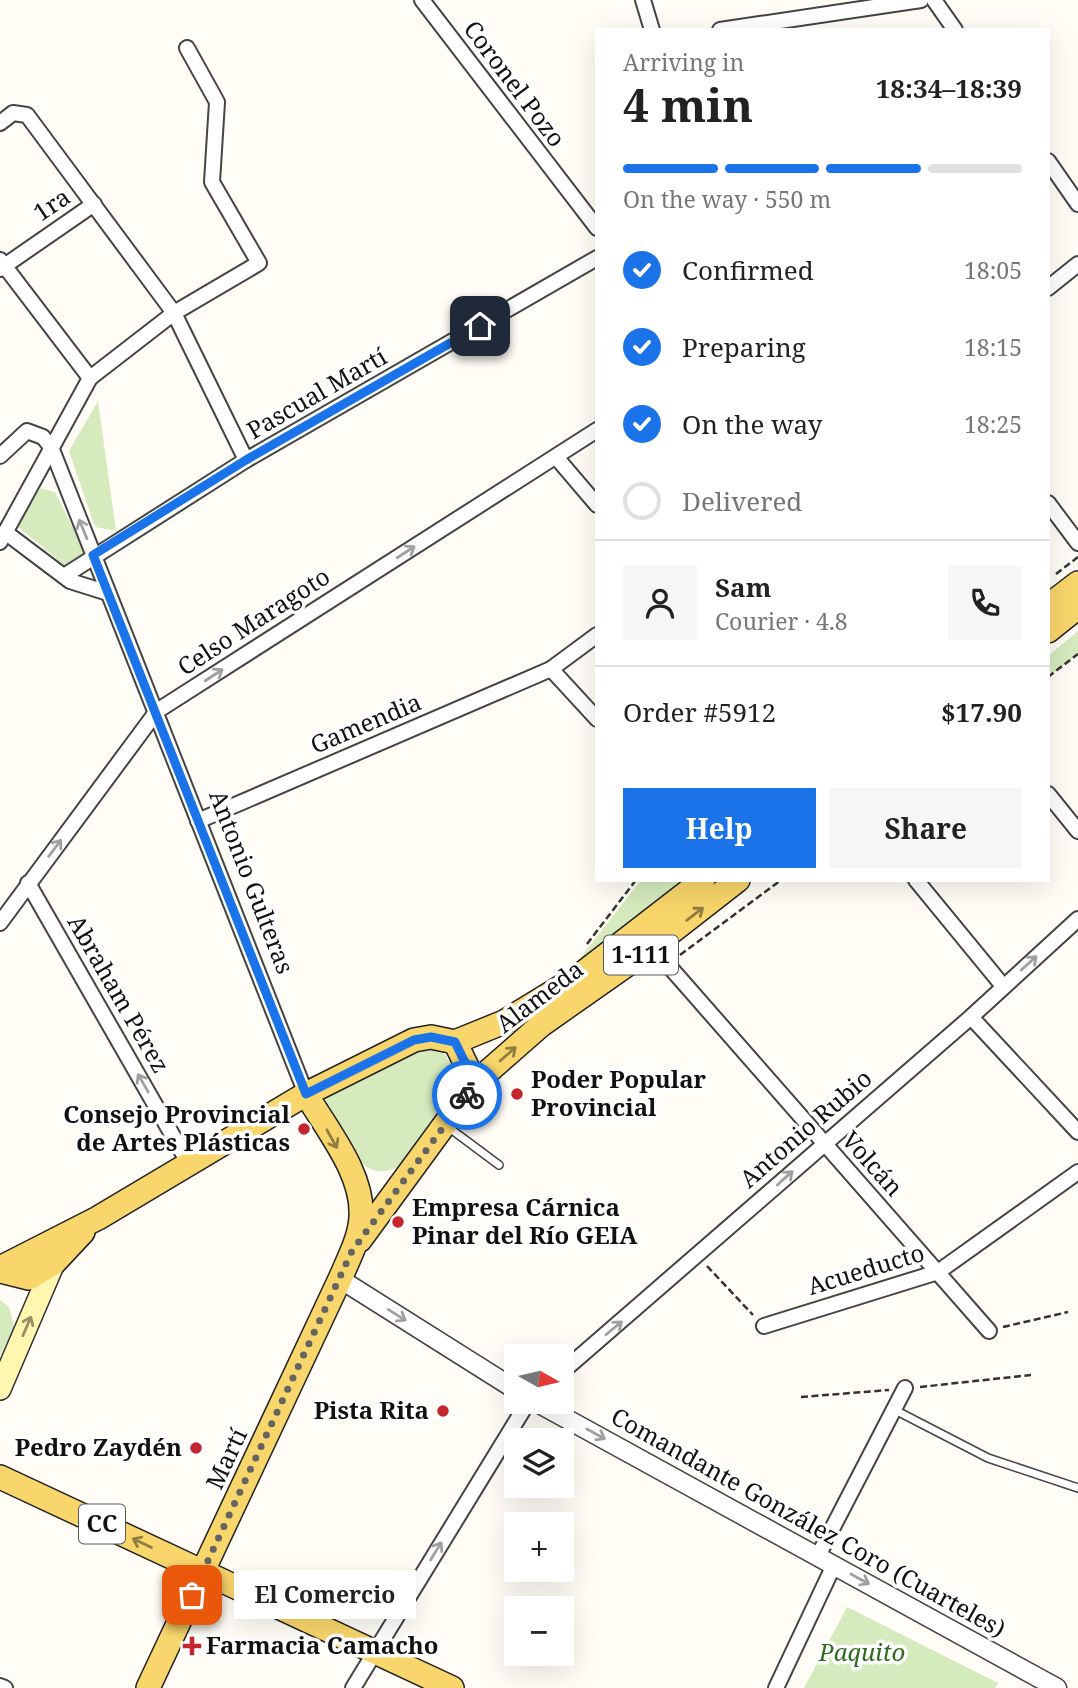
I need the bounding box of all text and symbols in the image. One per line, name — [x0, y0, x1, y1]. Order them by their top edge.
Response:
street label: Coronel Pozo — [457, 13, 574, 153]
text: Arriving in — [623, 46, 744, 78]
text: 18:34–18:39 — [876, 70, 1022, 106]
text: 4 min — [623, 73, 753, 135]
street label: 1ra — [26, 180, 76, 228]
text: On the way · 550 m — [623, 183, 831, 215]
icon: check — [623, 251, 661, 289]
text: Confirmed — [682, 252, 814, 288]
text: 18:05 — [964, 254, 1022, 286]
pin — [450, 296, 510, 356]
icon: home — [461, 307, 499, 345]
icon: check — [623, 328, 661, 366]
text: Preparing — [682, 329, 806, 365]
text: 18:15 — [964, 331, 1022, 363]
street label: Pascual Martí — [240, 339, 393, 446]
icon: check — [623, 405, 661, 443]
text: On the way — [682, 406, 822, 442]
text: 18:25 — [964, 408, 1022, 440]
text: Delivered — [682, 483, 802, 519]
one-way arrow — [76, 519, 89, 540]
one-way arrow — [396, 545, 415, 560]
street label: Celso Maragoto — [171, 559, 336, 682]
button: person — [623, 566, 697, 640]
button: phone — [948, 566, 1022, 640]
text: Sam — [715, 569, 771, 605]
text: Courier · 4.8 — [715, 605, 848, 637]
one-way arrow — [204, 667, 224, 681]
street label: Gamendia — [305, 684, 426, 761]
text: Order #5912 — [623, 694, 776, 730]
text: $17.90 — [941, 694, 1022, 730]
street label: Antonio Gulteras — [202, 785, 303, 978]
button: Help — [623, 788, 816, 868]
button: Share — [830, 788, 1022, 868]
one-way arrow — [47, 839, 62, 858]
one-way arrow — [686, 906, 704, 921]
street label: Abraham Pérez — [61, 908, 178, 1078]
road number: 1-111 — [604, 936, 678, 974]
street label: Alameda — [489, 952, 590, 1040]
one-way arrow — [1020, 954, 1037, 971]
one-way arrow — [499, 1046, 517, 1062]
courier — [432, 1060, 502, 1130]
street label: Antonio Rubio — [732, 1061, 878, 1195]
place label: Poder Popular Provincial — [531, 1062, 707, 1123]
one-way arrow — [136, 1074, 150, 1094]
icon: bike — [448, 1076, 486, 1114]
marker: Poder Popular Provincial — [509, 1086, 525, 1102]
place label: Consejo Provincial de Artes Plásticas — [63, 1097, 291, 1158]
marker: Consejo Provincial de Artes Plásticas — [296, 1121, 312, 1137]
street label: Volcán — [835, 1123, 911, 1203]
one-way arrow — [326, 1128, 339, 1149]
one-way arrow — [776, 1169, 793, 1186]
place label: Empresa Cárnica Pinar del Río GEIA — [412, 1190, 638, 1251]
marker: Empresa Cárnica Pinar del Río GEIA — [390, 1214, 406, 1230]
street label: Acueducto — [803, 1235, 928, 1302]
one-way arrow — [387, 1308, 407, 1322]
one-way arrow — [21, 1316, 34, 1338]
one-way arrow — [604, 1320, 622, 1336]
north arrow — [504, 1344, 574, 1414]
map controls — [504, 1344, 574, 1666]
place label: Pista Rita — [314, 1393, 429, 1426]
street label: Comandante González Coro (Cuarteles) — [606, 1399, 1012, 1644]
marker: Pista Rita — [435, 1403, 451, 1419]
street label: Martí — [197, 1422, 254, 1494]
button: layers — [504, 1428, 574, 1498]
one-way arrow — [585, 1428, 605, 1442]
place label: Pedro Zaydén — [15, 1430, 182, 1463]
marker: Pedro Zaydén — [188, 1440, 204, 1456]
road number: CC — [79, 1504, 125, 1544]
button: + — [504, 1512, 574, 1582]
one-way arrow — [132, 1536, 153, 1549]
one-way arrow — [430, 1542, 444, 1562]
pin — [162, 1565, 222, 1625]
callout: El Comercio — [234, 1570, 416, 1620]
one-way arrow — [849, 1572, 869, 1586]
icon: bag — [173, 1576, 211, 1614]
text: El Comercio — [255, 1578, 395, 1610]
button: − — [504, 1596, 574, 1666]
place label: Farmacia Camacho — [206, 1628, 439, 1661]
park label: Paquito — [818, 1635, 905, 1668]
marker: Farmacia Camacho — [184, 1638, 200, 1654]

